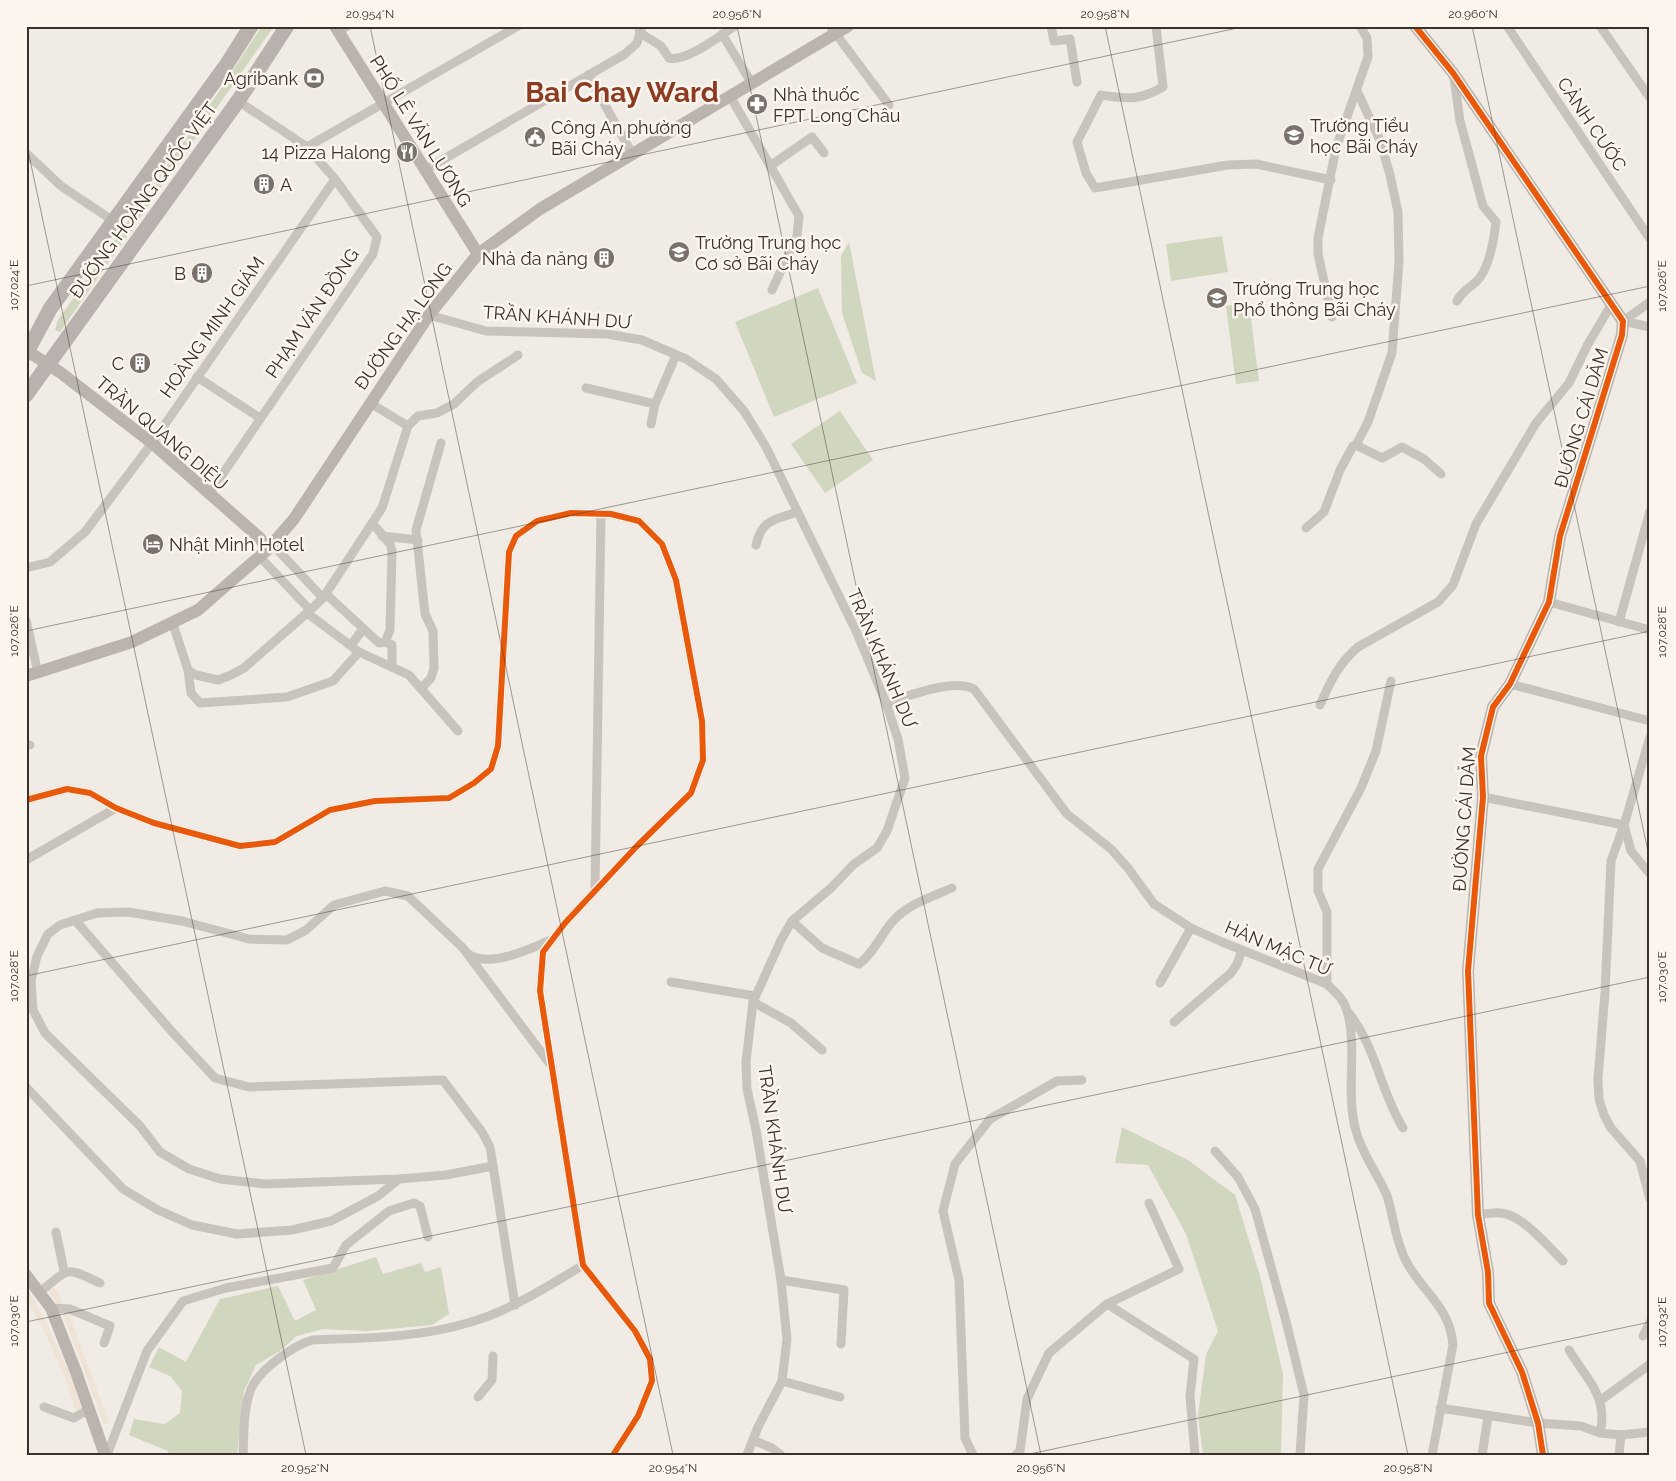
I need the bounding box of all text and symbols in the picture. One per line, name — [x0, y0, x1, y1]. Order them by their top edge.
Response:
text: 20.954°N — [346, 7, 394, 21]
text: 20.956°N — [712, 7, 762, 21]
text: 20.958°N — [1080, 7, 1130, 21]
text: 20.960°N — [1448, 7, 1498, 21]
street label: PHỐ LÊ VĂN LƯƠNG — [366, 50, 478, 210]
bank icon: Agribank — [302, 66, 326, 90]
place label: Agribank — [224, 68, 298, 89]
street label: CẢNH CƯỚC — [1553, 73, 1632, 175]
district label: Bai Chay Ward — [525, 76, 719, 109]
place label: Nhà thuốc FPT Long Châu — [773, 84, 900, 126]
pharmacy icon: Nhà thuốc FPT Long Châu — [745, 92, 769, 116]
street label: ĐƯỜNG HOÀNG QUỐC VIỆT — [63, 97, 221, 302]
place label: Trường Tiểu học Bãi Cháy — [1310, 115, 1418, 157]
place label: Công An phường Bãi Cháy — [551, 117, 692, 159]
school or university icon: Trường Tiểu học Bãi Cháy — [1282, 123, 1306, 147]
public building icon: Công An phường Bãi Cháy — [523, 125, 547, 149]
restaurant icon: 14 Pizza Halong — [395, 140, 419, 164]
place label: 14 Pizza Halong — [261, 142, 391, 163]
building icon: A — [252, 172, 276, 196]
place label: A — [280, 174, 292, 195]
place label: Trường Trung học Cơ sở Bãi Cháy — [695, 232, 842, 274]
school or university icon: Trường Trung học Cơ sở Bãi Cháy — [667, 240, 691, 264]
street label: PHẠM VĂN ĐỒNG — [260, 244, 363, 382]
building icon: Nhà đa năng — [592, 246, 616, 270]
place label: Nhà đa năng — [482, 248, 588, 269]
street label: HOÀNG MINH GIÁM — [155, 252, 269, 402]
street label: ĐƯỜNG HẠ LONG — [349, 258, 456, 394]
text: 107.024°E — [7, 260, 21, 310]
text: 107.026°E — [1655, 260, 1669, 312]
building icon: B — [190, 261, 214, 285]
place label: B — [174, 263, 186, 284]
place label: Trường Trung học Phổ thông Bãi Cháy — [1233, 278, 1396, 320]
school or university icon: Trường Trung học Phổ thông Bãi Cháy — [1205, 286, 1229, 310]
street label: TRẦN KHÁNH DƯ — [482, 300, 633, 333]
street label: ĐƯỜNG CÁI DĂM — [1549, 345, 1612, 491]
building icon: C — [128, 351, 152, 375]
place label: C — [112, 353, 124, 374]
street label: TRẦN QUANG DIỆU — [92, 371, 233, 494]
hotel icon: Nhật Minh Hotel — [141, 532, 165, 556]
place label: Nhật Minh Hotel — [169, 534, 304, 555]
street label: TRẦN KHÁNH DƯ — [843, 585, 922, 732]
text: 107.026°E — [7, 605, 21, 657]
text: 107.028°E — [1655, 606, 1669, 658]
street label: ĐƯỜNG CÁI DĂM — [1447, 746, 1480, 892]
street label: HÀN MẶC TỬ — [1222, 915, 1336, 980]
text: 107.028°E — [7, 950, 21, 1002]
text: 107.030°E — [1655, 951, 1669, 1003]
street label: TRẦN KHÁNH DƯ — [754, 1064, 797, 1215]
text: 107.030°E — [7, 1295, 21, 1347]
text: 107.032°E — [1655, 1297, 1669, 1347]
text: 20.952°N — [281, 1461, 329, 1475]
text: 20.954°N — [649, 1461, 697, 1475]
text: 20.956°N — [1016, 1461, 1066, 1475]
text: 20.958°N — [1383, 1461, 1433, 1475]

